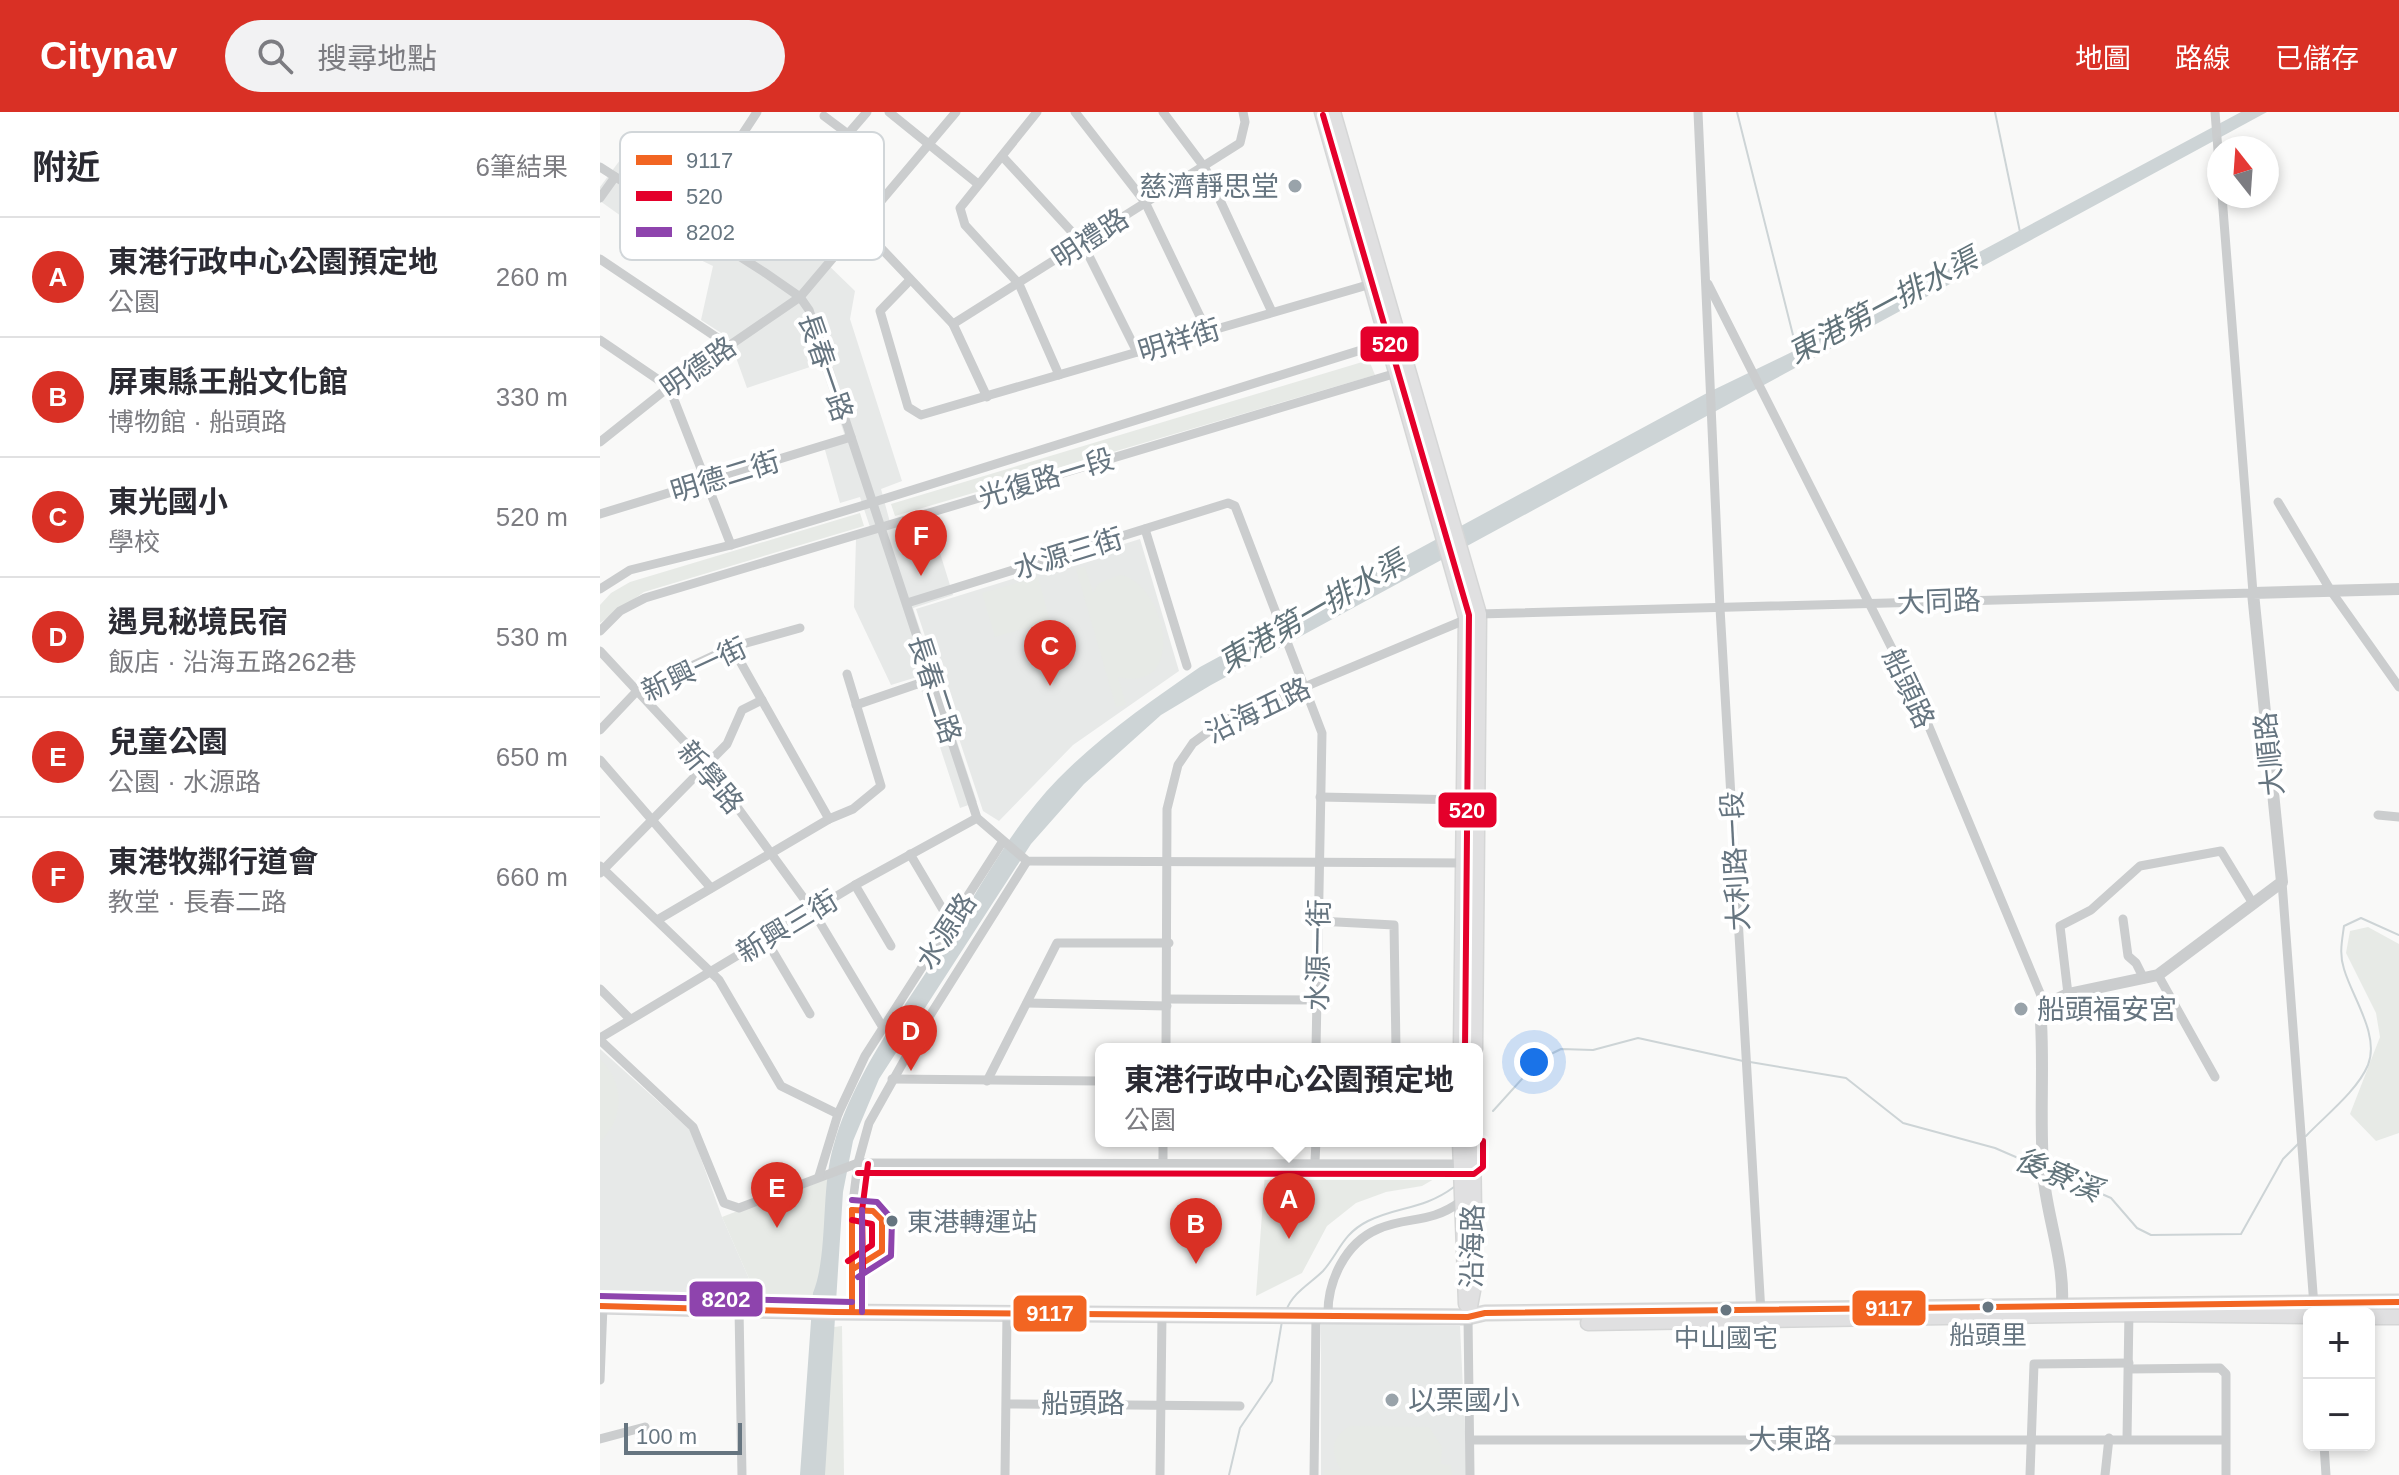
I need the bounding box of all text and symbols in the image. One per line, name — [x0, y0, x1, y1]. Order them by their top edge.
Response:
search box — [225, 20, 785, 92]
icon: search — [253, 34, 297, 78]
text: Citynav — [40, 35, 177, 77]
text: 搜尋地點 — [317, 42, 437, 75]
text: 地圖 — [2075, 43, 2131, 74]
text: 路線 — [2175, 43, 2231, 74]
text: 已儲存 — [2275, 43, 2359, 74]
legend — [620, 132, 884, 260]
north arrow — [2207, 136, 2279, 208]
text: 附近 — [32, 148, 100, 186]
text: 9117 — [686, 148, 733, 173]
text: 6筆結果 — [476, 152, 568, 182]
place label: 慈濟靜思堂 — [1139, 171, 1279, 202]
marker: 慈濟靜思堂 — [1286, 177, 1304, 195]
text: 520 — [686, 184, 723, 209]
street label: 明禮路 — [1047, 203, 1134, 274]
text: 8202 — [686, 220, 735, 245]
water label: 東港第一排水渠 — [1782, 240, 1987, 369]
text: 東港行政中心公園預定地 — [108, 245, 438, 278]
text: A — [49, 262, 67, 292]
text: 260 m — [496, 262, 568, 292]
text: 公園 — [108, 287, 160, 317]
street label: 長春一路 — [793, 309, 858, 425]
street label: 明祥街 — [1134, 313, 1224, 368]
line badge: 520 — [1359, 325, 1420, 363]
street label: 明德路 — [655, 331, 742, 404]
text: 520 — [1372, 332, 1408, 357]
text: 屏東縣王船文化館 — [108, 365, 348, 398]
text: B — [49, 382, 67, 412]
text: 330 m — [496, 382, 568, 412]
text: 博物館 · 船頭路 — [108, 407, 287, 437]
street label: 光復路一段 — [975, 443, 1118, 514]
street label: 明德二街 — [667, 445, 783, 508]
text: 東光國小 — [108, 485, 228, 518]
text: C — [49, 502, 67, 532]
text: 520 m — [496, 502, 568, 532]
pin: F — [895, 510, 947, 576]
street label: 水源三街 — [1010, 522, 1126, 585]
text: 學校 — [108, 527, 160, 557]
water label: 東港第一排水渠 — [1213, 543, 1414, 678]
street label: 大同路 — [1896, 585, 1982, 618]
text: 遇見秘境民宿 — [108, 605, 288, 638]
pin: C — [1024, 620, 1076, 686]
text: D — [49, 622, 67, 652]
text: 530 m — [496, 622, 568, 652]
street label: 長春二路 — [902, 631, 967, 747]
street label: 新興一街 — [637, 632, 752, 707]
street label: 船頭路 — [1877, 644, 1940, 733]
text: 飯店 · 沿海五路262巷 — [108, 647, 357, 677]
street label: 沿海五路 — [1201, 672, 1315, 749]
street label: 大順路 — [2250, 711, 2289, 797]
text: 兒童公園 — [108, 725, 228, 758]
street label: 新學路 — [672, 735, 749, 819]
text: E — [49, 742, 67, 772]
text: 650 m — [496, 742, 568, 772]
text: 公園 · 水源路 — [108, 767, 261, 797]
street label: 大利路一段 — [1716, 790, 1755, 932]
line badge: 520 — [1437, 791, 1498, 829]
text: 520 — [1449, 798, 1485, 823]
text: 東港牧鄰行道會 — [108, 845, 318, 878]
text: F — [50, 862, 66, 892]
text: 660 m — [496, 862, 568, 892]
street label: 新興三街 — [731, 884, 843, 969]
text: 教堂 · 長春二路 — [108, 887, 287, 917]
street label: 水源路 — [911, 888, 982, 975]
street label: 水源一街 — [1302, 899, 1335, 1011]
place label: 船頭福安宮 — [2037, 994, 2177, 1025]
marker: 船頭福安宮 — [2012, 1000, 2030, 1018]
pin: D — [885, 1005, 937, 1071]
your location — [1514, 1042, 1554, 1082]
popup — [1095, 1043, 1483, 1147]
text: 東港行政中心公園預定地 — [1124, 1063, 1454, 1096]
text: 公園 — [1124, 1105, 1176, 1135]
water label: 後寮溪 — [2010, 1142, 2110, 1209]
pin: E — [751, 1162, 803, 1228]
pin: A — [1263, 1173, 1315, 1239]
pin: B — [1170, 1198, 1222, 1264]
street label: 沿海路 — [1456, 1204, 1489, 1288]
place label: 東港轉運站 — [907, 1207, 1037, 1237]
marker: 東港轉運站 — [884, 1213, 900, 1229]
line badge: 8202 — [688, 1280, 764, 1318]
text: 8202 — [702, 1287, 750, 1312]
line badge: 9117 — [1851, 1289, 1927, 1327]
line badge: 9117 — [1012, 1294, 1088, 1333]
text: 9117 — [1865, 1296, 1913, 1321]
marker: 船頭里 — [1980, 1299, 1996, 1315]
text: 9117 — [1026, 1301, 1074, 1326]
marker: 中山國宅 — [1718, 1302, 1734, 1318]
map controls — [2303, 1307, 2375, 1451]
button: + — [2303, 1307, 2375, 1379]
place label: 船頭里 — [1949, 1320, 2027, 1350]
place label: 中山國宅 — [1674, 1323, 1778, 1353]
button: − — [2303, 1379, 2375, 1451]
place label: 以栗國小 — [1408, 1385, 1520, 1416]
street label: 船頭路 — [1041, 1388, 1125, 1419]
marker: 以栗國小 — [1383, 1391, 1401, 1409]
scale bar — [624, 1419, 742, 1455]
text: 100 m — [636, 1424, 697, 1449]
street label: 大東路 — [1748, 1424, 1832, 1455]

